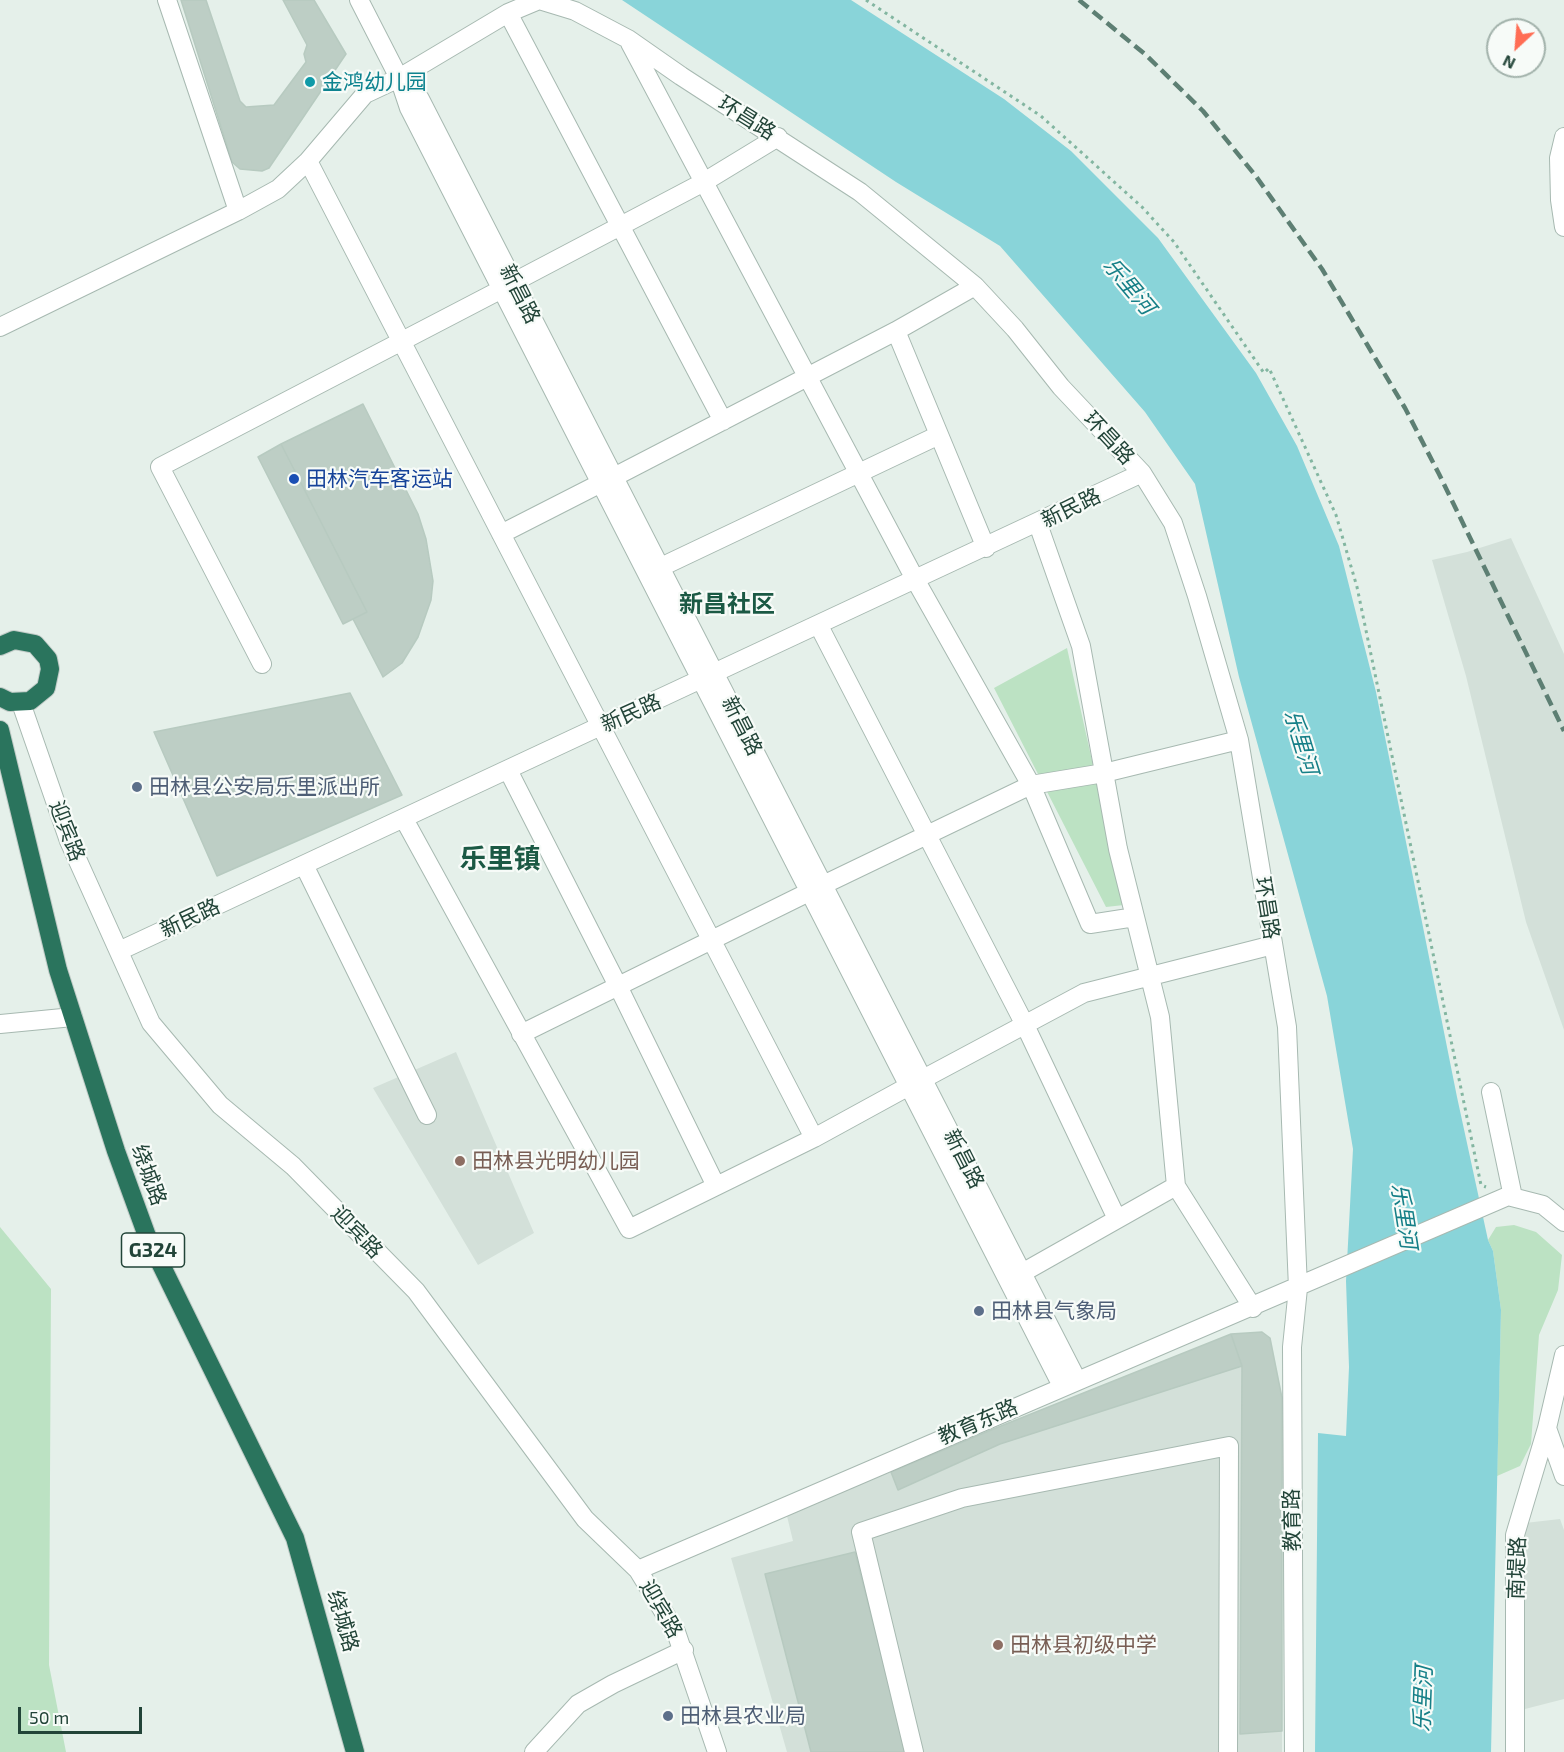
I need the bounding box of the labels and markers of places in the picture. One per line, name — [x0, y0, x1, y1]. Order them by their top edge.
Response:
place label: 金鸿幼儿园 — [322, 69, 427, 95]
marker: 金鸿幼儿园 — [303, 75, 317, 89]
place label: 田林汽车客运站 — [306, 466, 453, 492]
marker: 田林汽车客运站 — [287, 472, 301, 486]
place label: 田林县公安局乐里派出所 — [149, 774, 380, 800]
marker: 田林县公安局乐里派出所 — [130, 780, 144, 794]
place label: 田林县光明幼儿园 — [472, 1148, 640, 1174]
marker: 田林县光明幼儿园 — [453, 1154, 467, 1168]
place label: 田林县气象局 — [991, 1298, 1117, 1324]
marker: 田林县气象局 — [972, 1304, 986, 1318]
place label: 田林县初级中学 — [1010, 1632, 1157, 1658]
marker: 田林县初级中学 — [991, 1638, 1005, 1652]
place label: 田林县农业局 — [680, 1703, 806, 1729]
marker: 田林县农业局 — [661, 1709, 675, 1723]

